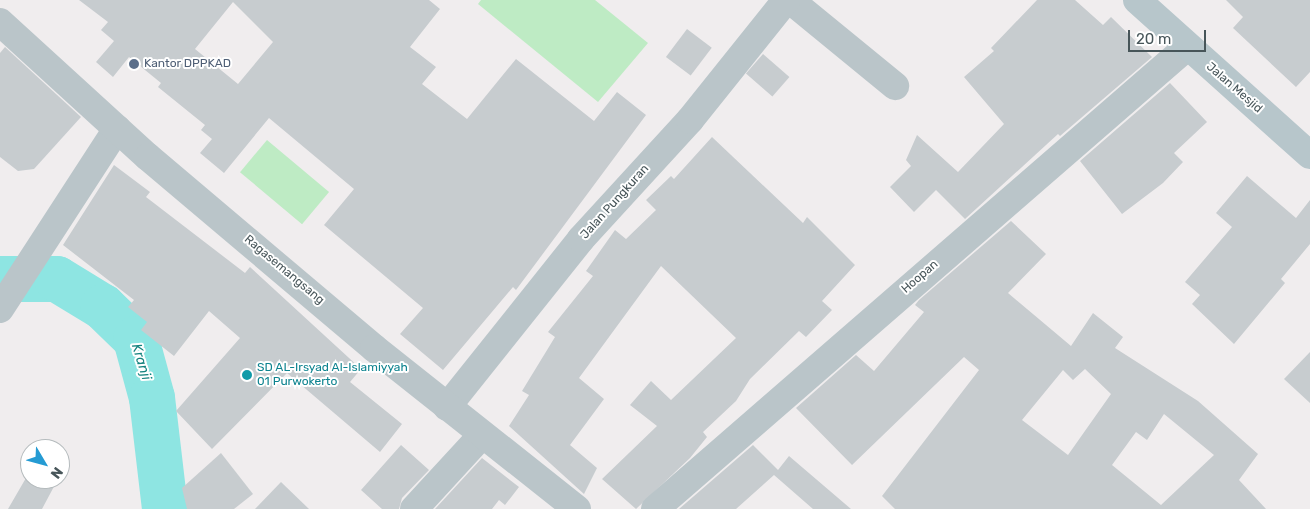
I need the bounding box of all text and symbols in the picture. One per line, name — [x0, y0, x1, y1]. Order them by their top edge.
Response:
scale bar — [1130, 20, 1208, 52]
text: 20 m — [1136, 30, 1171, 48]
place label: Kantor DPPKAD — [144, 57, 231, 71]
marker: Kantor DPPKAD — [128, 58, 140, 70]
street label: Jalan Mesjid — [1203, 60, 1265, 116]
street label: Jalan Pungkuran — [578, 162, 652, 242]
street label: Ragasemangsang — [241, 232, 327, 308]
street label: Hoopan — [899, 257, 941, 297]
water label: Kranji — [128, 342, 154, 382]
place label: SD AL-Irsyad Al-Islamiyyah 01 Purwokerto — [257, 361, 408, 389]
marker: SD AL-Irsyad Al-Islamiyyah 01 Purwokerto — [241, 369, 253, 381]
north arrow — [20, 439, 70, 489]
text: N — [47, 464, 66, 482]

